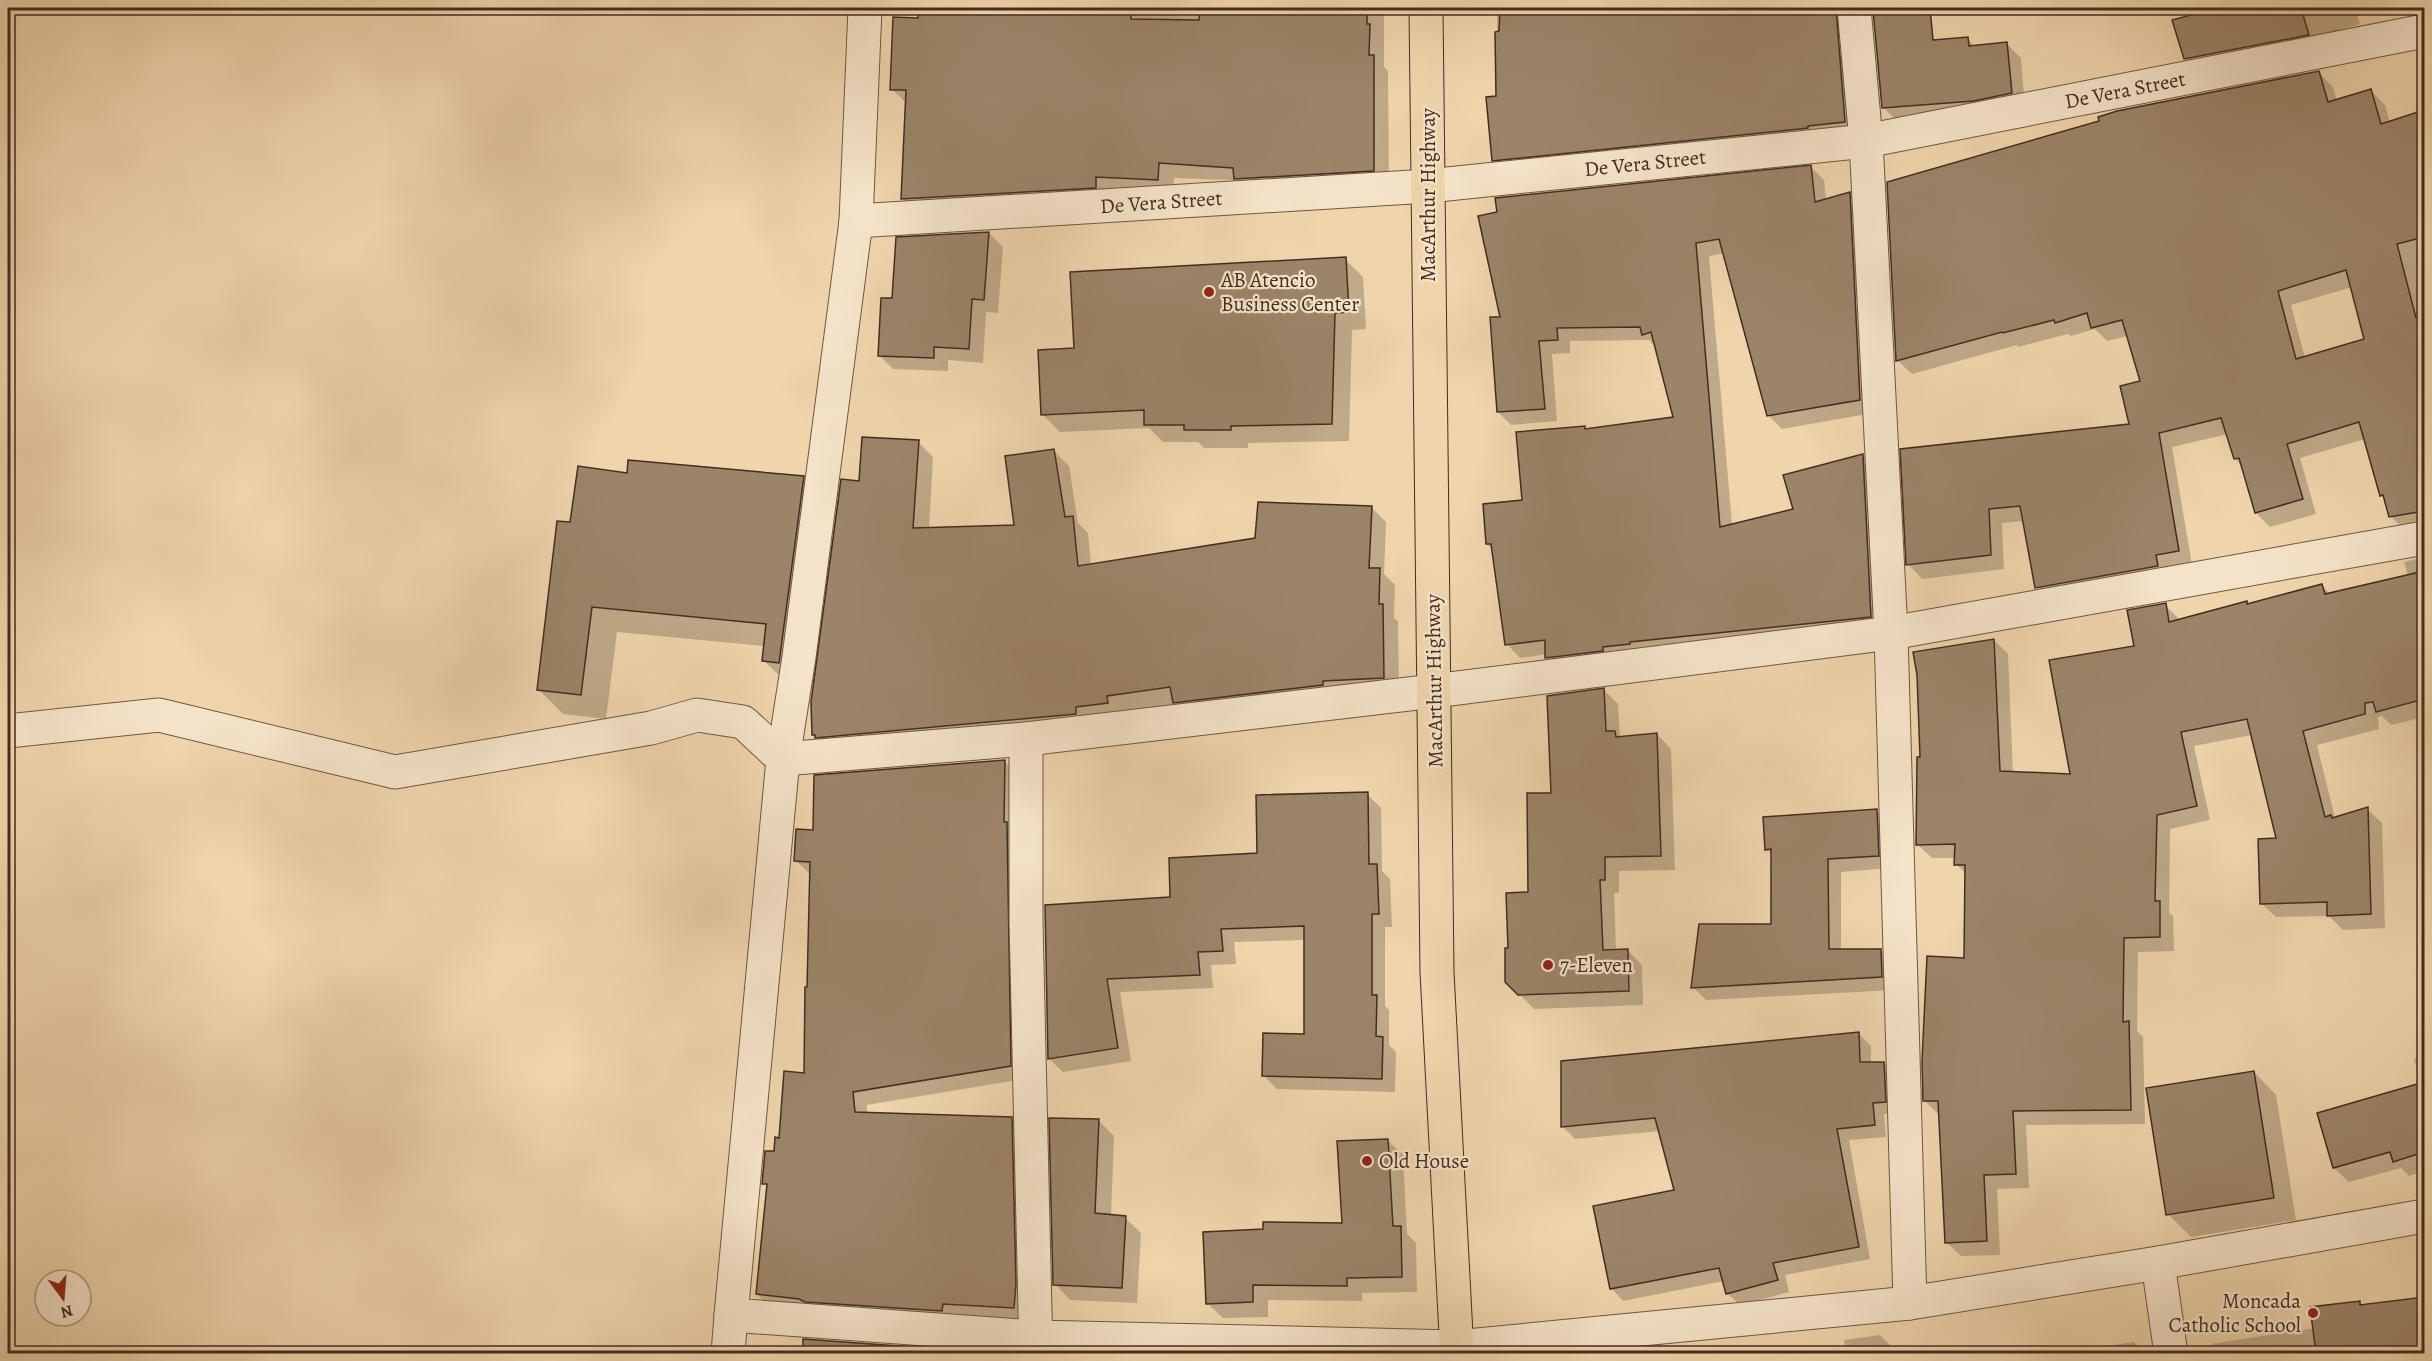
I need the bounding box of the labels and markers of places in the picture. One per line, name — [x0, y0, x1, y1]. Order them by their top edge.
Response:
place label: AB Atencio Business Center — [1220, 266, 1359, 318]
marker: AB Atencio Business Center — [1202, 285, 1216, 299]
place label: 7-Eleven — [1560, 951, 1633, 979]
marker: 7-Eleven — [1541, 958, 1555, 972]
place label: Old House — [1379, 1147, 1469, 1175]
marker: Old House — [1360, 1154, 1374, 1168]
place label: Moncada Catholic School — [2168, 1287, 2301, 1339]
marker: Moncada Catholic School — [2306, 1306, 2320, 1320]

